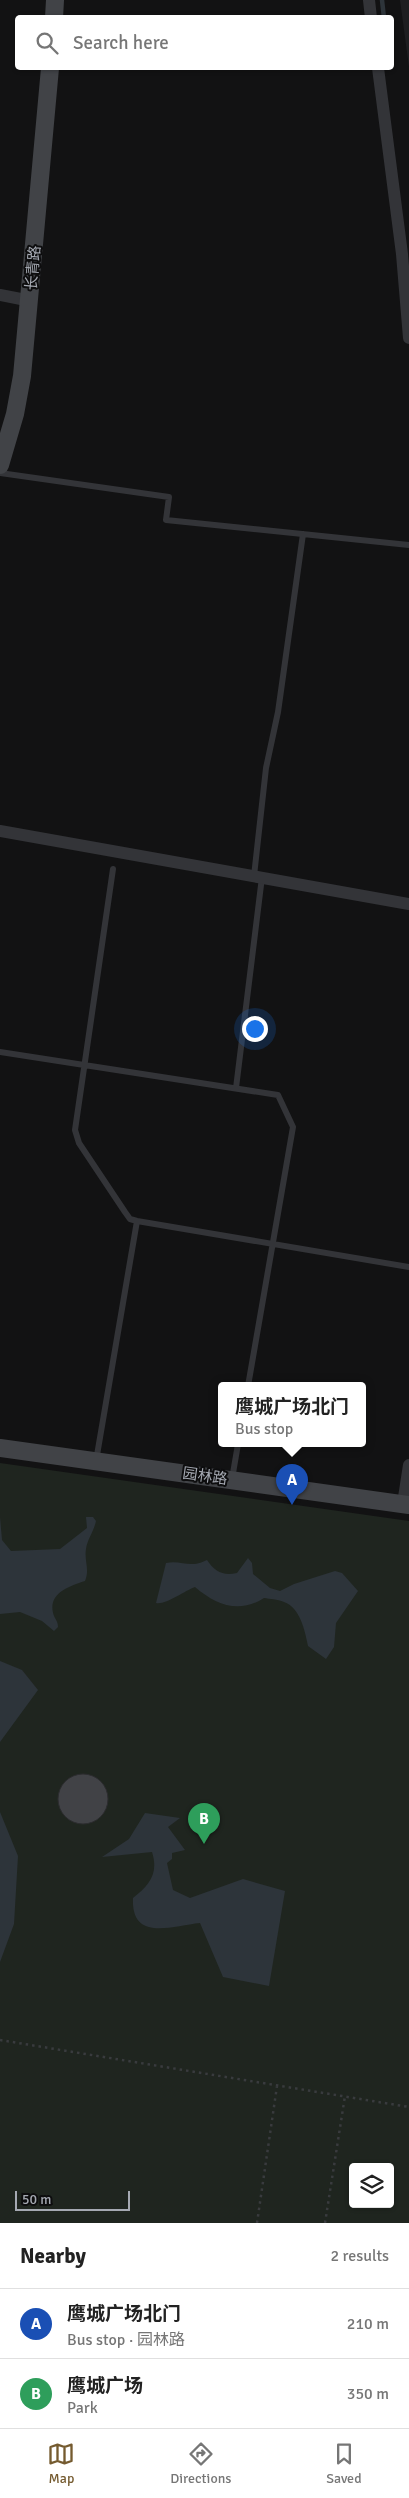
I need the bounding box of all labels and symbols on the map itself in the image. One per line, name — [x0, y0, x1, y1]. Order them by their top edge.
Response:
street label: 长青路 — [22, 245, 44, 291]
your location — [242, 1016, 268, 1042]
street label: 园林路 — [181, 1464, 229, 1488]
pin: A — [276, 1464, 308, 1505]
pin: B — [188, 1803, 220, 1844]
scale bar — [15, 2188, 130, 2211]

